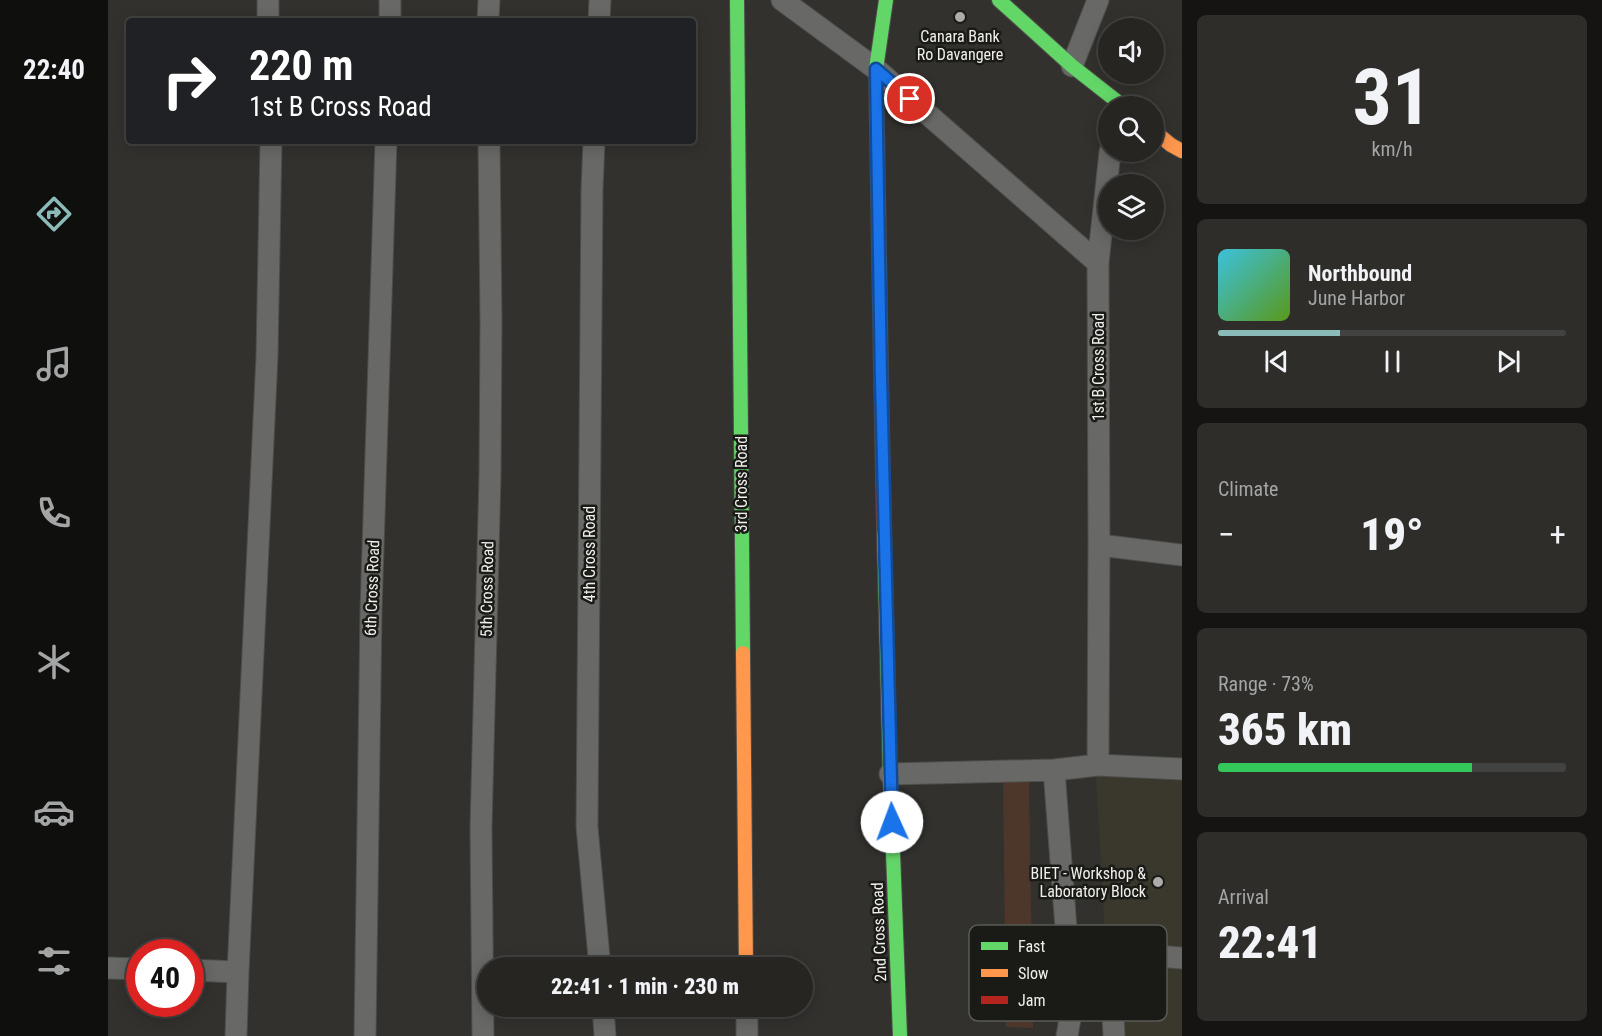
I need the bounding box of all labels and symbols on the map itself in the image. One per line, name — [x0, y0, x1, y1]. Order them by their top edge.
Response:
marker: Canara Bank Ro Davangere — [953, 10, 967, 24]
place label: Canara Bank Ro Davangere — [917, 27, 1003, 64]
pin — [884, 73, 935, 124]
street label: 1st B Cross Road — [1089, 313, 1108, 421]
street label: 3rd Cross Road — [732, 436, 751, 532]
street label: 4th Cross Road — [580, 506, 599, 602]
street label: 6th Cross Road — [361, 540, 383, 636]
street label: 5th Cross Road — [477, 541, 497, 637]
position arrow — [860, 790, 924, 854]
place label: BIET - Workshop & Laboratory Block — [1030, 864, 1147, 901]
marker: BIET - Workshop & Laboratory Block — [1151, 875, 1165, 889]
street label: 2nd Cross Road — [868, 882, 890, 982]
legend — [969, 925, 1167, 1021]
text: Fast — [1018, 937, 1045, 956]
speed limit sign: 40 — [126, 939, 204, 1017]
text: Slow — [1018, 964, 1048, 983]
text: Jam — [1018, 991, 1045, 1010]

